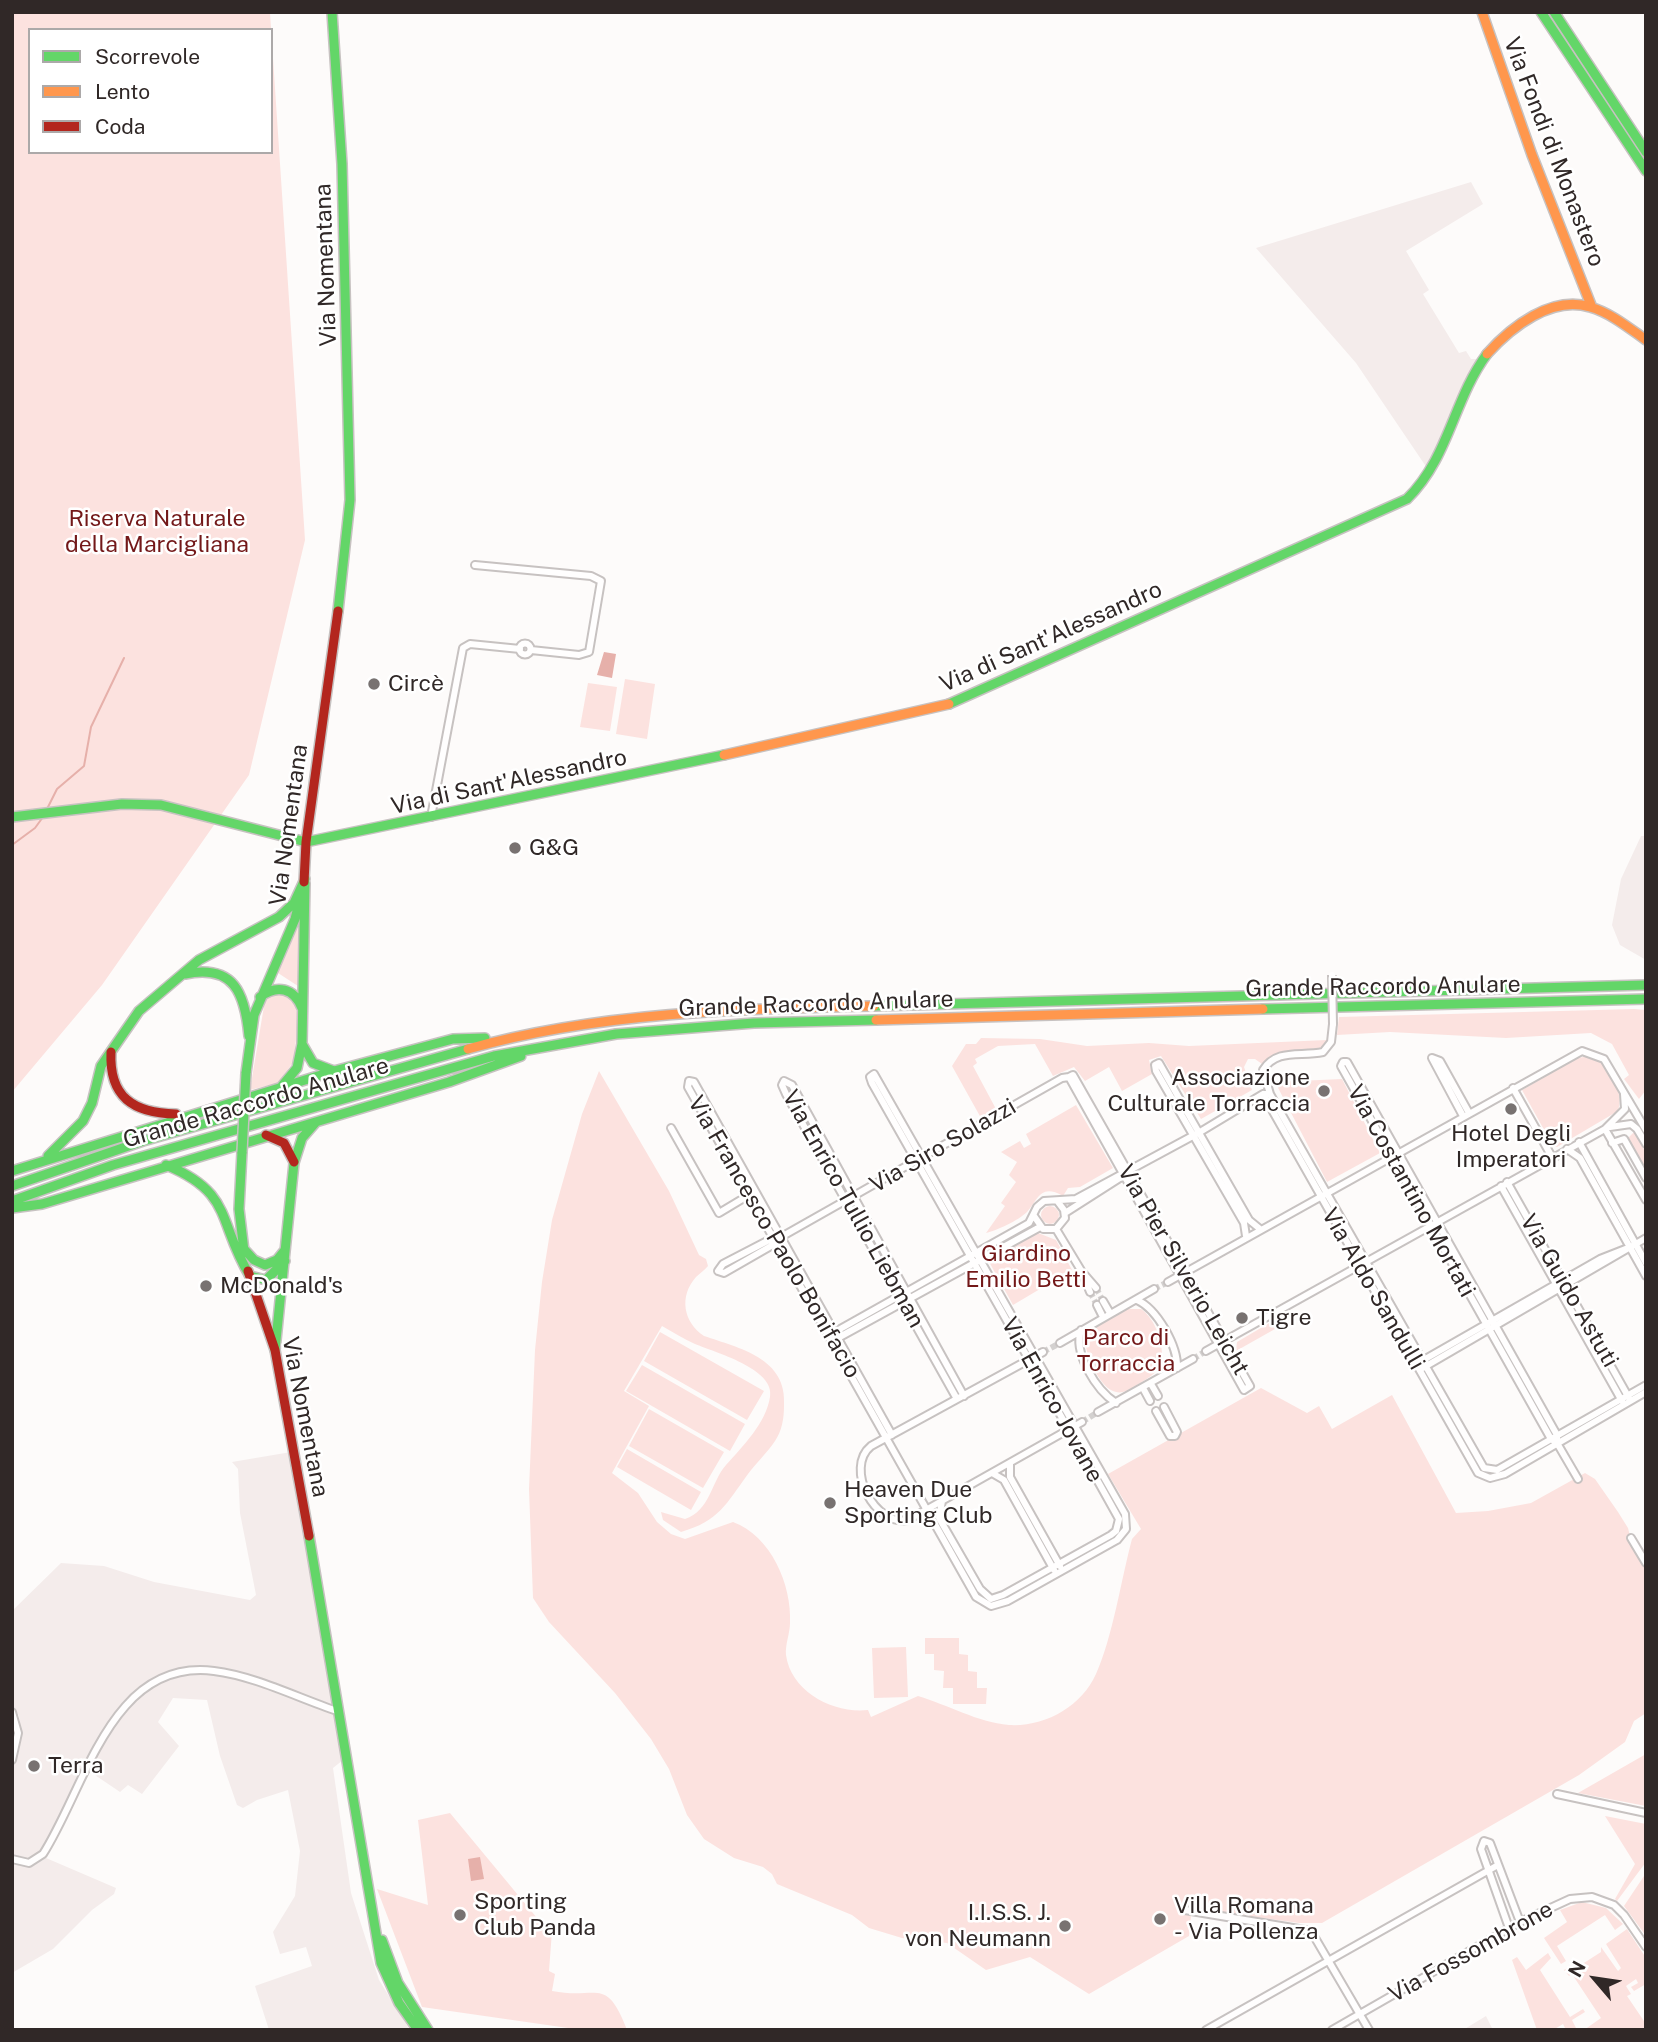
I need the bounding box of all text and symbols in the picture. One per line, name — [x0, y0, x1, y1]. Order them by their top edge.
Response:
legend — [28, 28, 273, 154]
street label: Via Fondi di Monastero — [1498, 33, 1610, 271]
text: Scorrevole — [95, 44, 200, 69]
text: Lento — [95, 79, 150, 104]
text: Coda — [95, 114, 145, 139]
street label: Via Nomentana — [309, 183, 343, 347]
park label: Riserva Naturale della Marcigliana — [65, 505, 249, 559]
street label: Via di Sant'Alessandro — [936, 576, 1166, 698]
place label: Circè — [388, 670, 444, 698]
marker: Circè — [366, 676, 382, 692]
street label: Via Nomentana — [264, 742, 314, 908]
street label: Via di Sant'Alessandro — [389, 744, 629, 820]
place label: G&G — [529, 834, 579, 862]
marker: G&G — [507, 840, 523, 856]
street label: Grande Raccordo Anulare — [1245, 971, 1521, 1003]
street label: Grande Raccordo Anulare — [678, 985, 954, 1023]
street label: Grande Raccordo Anulare — [120, 1052, 392, 1154]
place label: Associazione Culturale Torraccia — [1107, 1064, 1310, 1118]
street label: Via Costantino Mortati — [1341, 1080, 1481, 1302]
marker: Associazione Culturale Torraccia — [1316, 1083, 1332, 1099]
street label: Via Enrico Tullio Liebman — [776, 1085, 930, 1333]
street label: Via Francesco Paolo Bonifacio — [682, 1091, 866, 1383]
street label: Via Siro Solazzi — [865, 1093, 1021, 1199]
marker: Hotel Degli Imperatori — [1503, 1101, 1519, 1117]
place label: Hotel Degli Imperatori — [1451, 1120, 1571, 1174]
street label: Via Pier Silverio Leicht — [1111, 1160, 1255, 1380]
street label: Via Aldo Sandulli — [1315, 1203, 1431, 1375]
street label: Via Guido Astuti — [1514, 1210, 1624, 1372]
park label: Giardino Emilio Betti — [965, 1240, 1087, 1294]
place label: McDonald's — [220, 1272, 343, 1300]
marker: McDonald's — [198, 1278, 214, 1294]
place label: Tigre — [1256, 1304, 1311, 1332]
marker: Tigre — [1234, 1310, 1250, 1326]
street label: Via Enrico Jovane — [995, 1313, 1109, 1487]
park label: Parco di Torraccia — [1077, 1324, 1175, 1378]
street label: Via Nomentana — [276, 1334, 334, 1500]
place label: Heaven Due Sporting Club — [844, 1476, 992, 1530]
marker: Heaven Due Sporting Club — [822, 1495, 838, 1511]
place label: Terra — [48, 1752, 103, 1780]
marker: Terra — [26, 1758, 42, 1774]
place label: Sporting Club Panda — [474, 1888, 596, 1942]
place label: Villa Romana - Via Pollenza — [1174, 1892, 1318, 1946]
street label: Via Fossombrone — [1384, 1895, 1558, 2009]
place label: I.I.S.S. J. von Neumann — [905, 1899, 1051, 1953]
marker: Sporting Club Panda — [452, 1907, 468, 1923]
marker: Villa Romana - Via Pollenza — [1152, 1911, 1168, 1927]
marker: I.I.S.S. J. von Neumann — [1057, 1918, 1073, 1934]
north arrow — [1560, 1944, 1630, 2014]
text: N — [1563, 1957, 1590, 1981]

